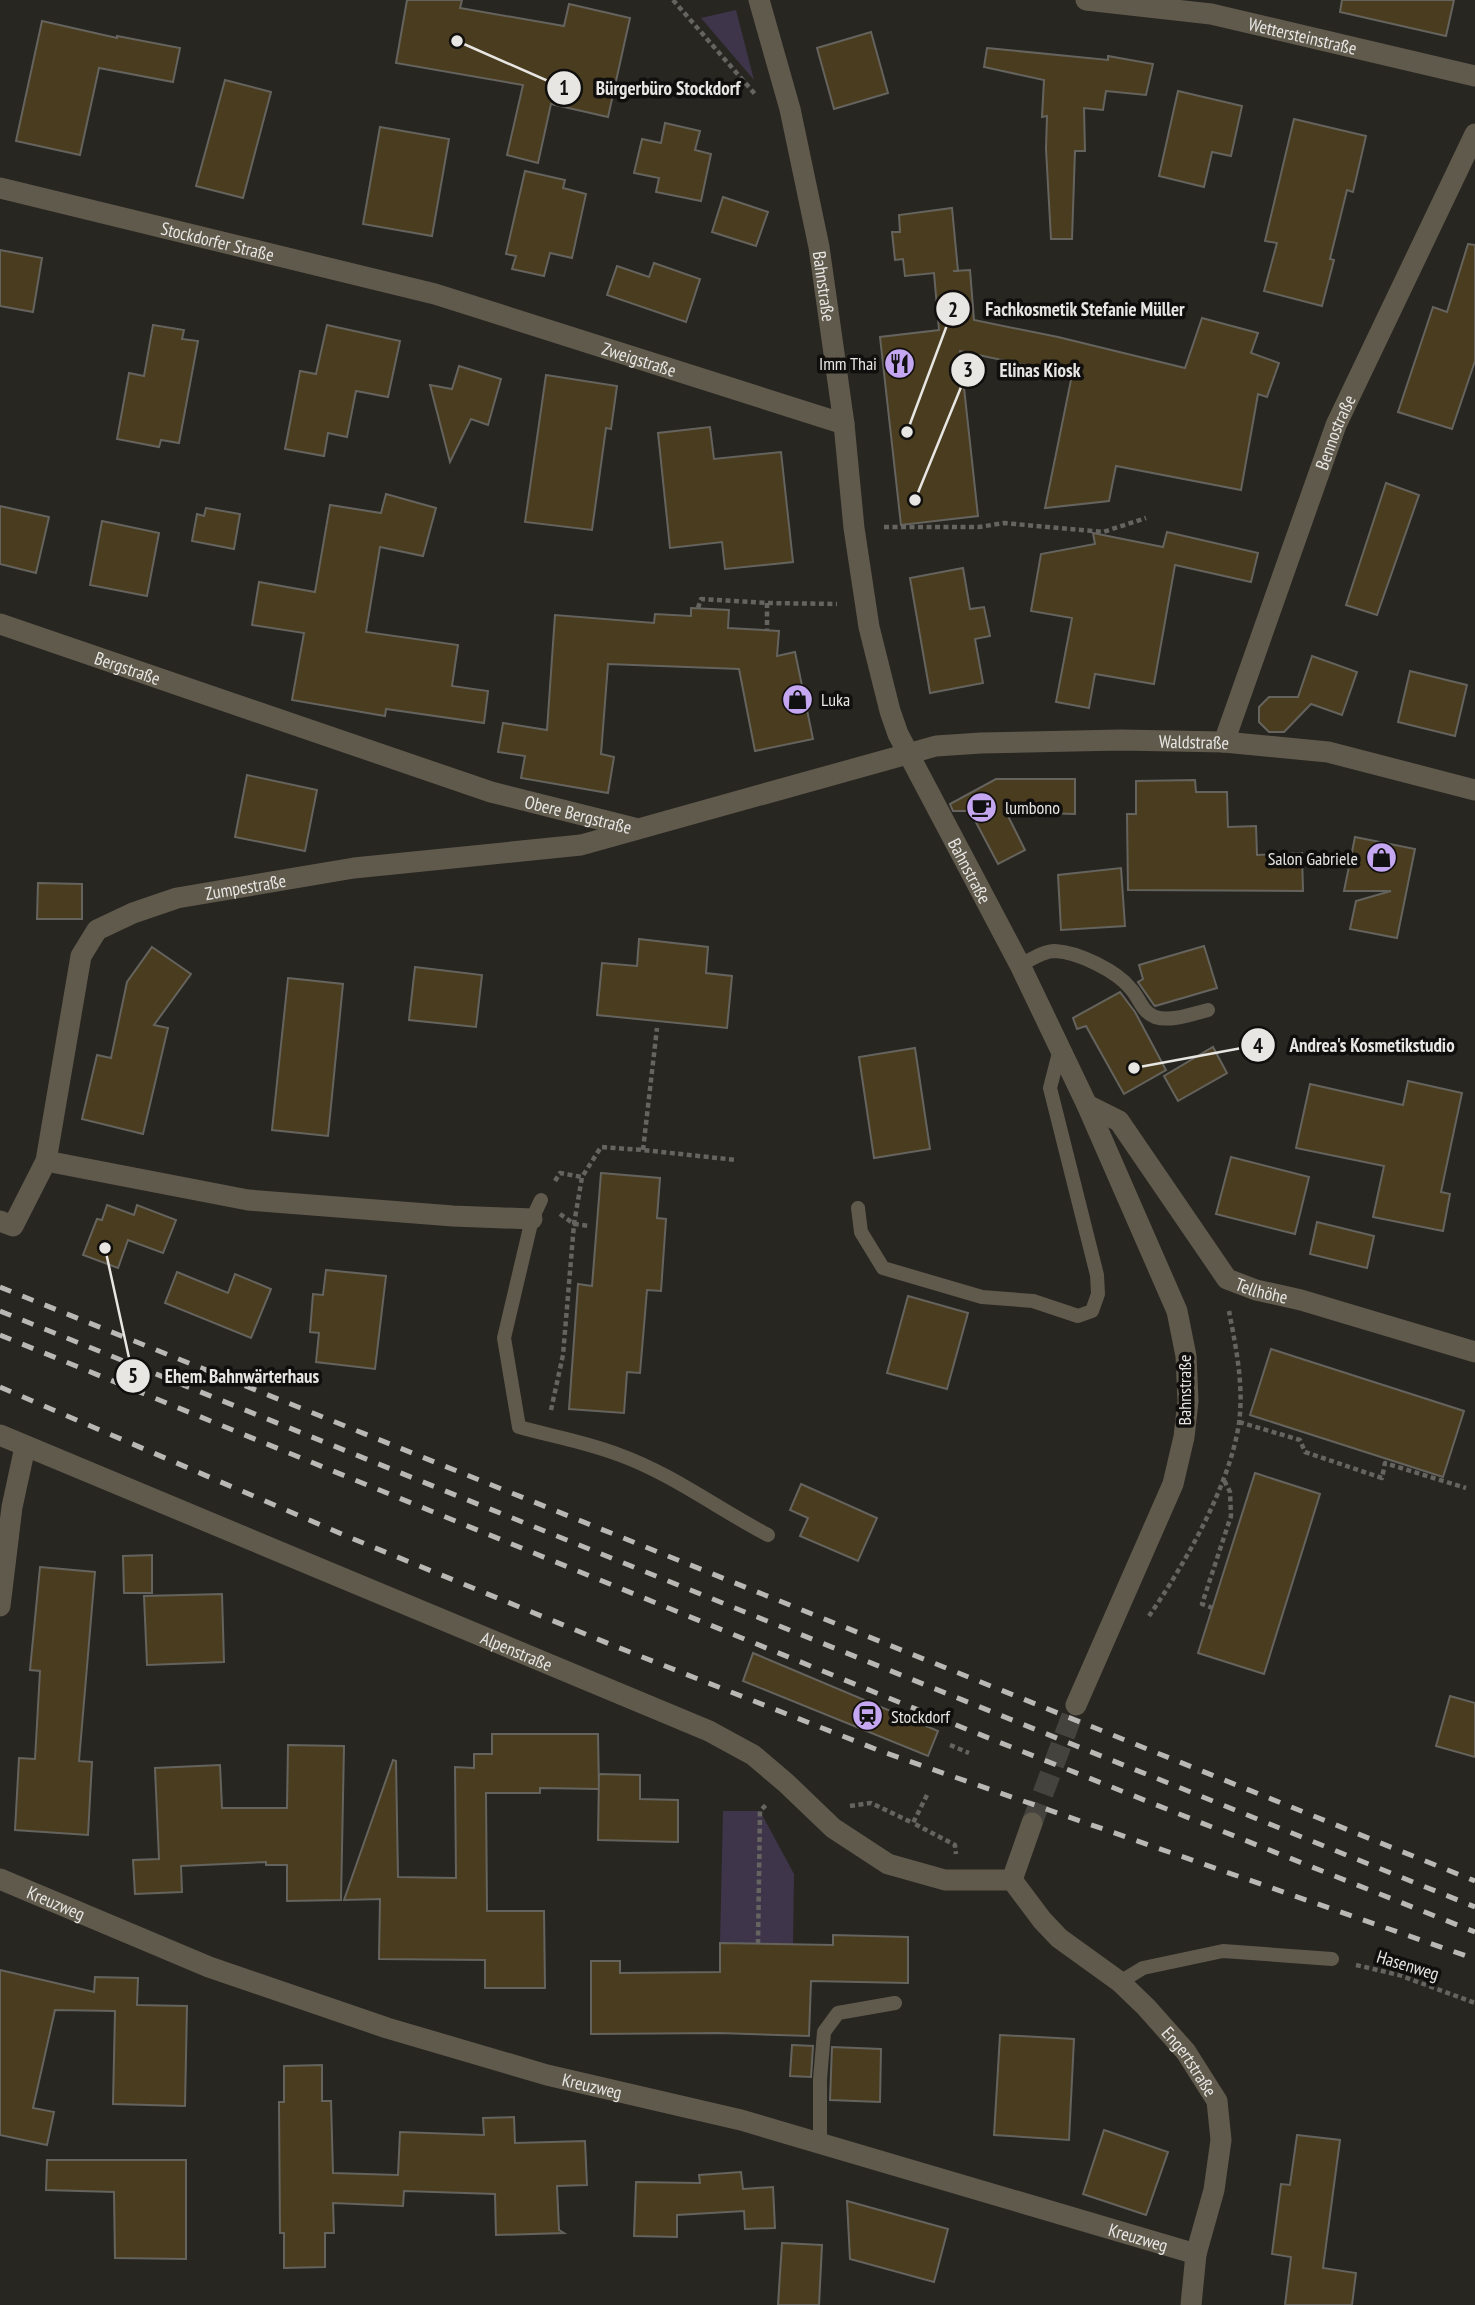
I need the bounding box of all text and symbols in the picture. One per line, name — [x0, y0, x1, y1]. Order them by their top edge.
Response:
street label: Wettersteinstraße — [1246, 12, 1359, 59]
callout: Bürgerbüro Stockdorf — [547, 68, 754, 108]
text: 1 — [559, 74, 569, 101]
text: Bürgerbüro Stockdorf — [596, 76, 741, 100]
street label: Stockdorfer Straße — [159, 216, 277, 266]
street label: Bahnstraße — [808, 250, 841, 323]
callout: Fachkosmetik Stefanie Müller — [936, 289, 1199, 329]
text: 2 — [948, 296, 958, 323]
text: Fachkosmetik Stefanie Müller — [985, 297, 1185, 321]
street label: Zweigstraße — [599, 336, 679, 381]
restaurant icon: Imm Thai — [883, 346, 917, 380]
callout: Elinas Kiosk — [950, 350, 1094, 390]
place label: Imm Thai — [819, 352, 877, 375]
text: 3 — [963, 356, 973, 383]
text: Elinas Kiosk — [999, 358, 1081, 382]
street label: Bennostraße — [1310, 391, 1360, 473]
street label: Bergstraße — [92, 646, 164, 690]
shop icon: Luka — [781, 682, 815, 716]
place label: Luka — [821, 688, 850, 711]
street label: Waldstraße — [1159, 729, 1230, 754]
street label: Obere Bergstraße — [522, 789, 634, 838]
cafe icon: lumbono — [965, 790, 999, 824]
place label: lumbono — [1005, 796, 1060, 819]
street label: Bahnstraße — [943, 834, 997, 907]
shop icon: Salon Gabriele — [1364, 841, 1398, 875]
place label: Salon Gabriele — [1268, 847, 1358, 870]
street label: Zumpestraße — [203, 868, 288, 905]
callout: Andrea's Kosmetikstudio — [1241, 1025, 1469, 1065]
text: 4 — [1253, 1032, 1263, 1059]
text: Andrea's Kosmetikstudio — [1288, 1033, 1455, 1057]
street label: Tellhöhe — [1233, 1272, 1290, 1308]
street label: Bahnstraße — [1173, 1355, 1196, 1425]
callout: Ehem. Bahnwärterhaus — [115, 1356, 334, 1396]
text: 5 — [128, 1362, 138, 1389]
text: Ehem. Bahnwärterhaus — [165, 1364, 320, 1388]
street label: Alpenstraße — [478, 1626, 556, 1676]
station icon: Stockdorf — [851, 1699, 885, 1733]
place label: Stockdorf — [891, 1705, 951, 1728]
street label: Kreuzweg — [24, 1880, 89, 1925]
street label: Hasenweg — [1374, 1945, 1442, 1985]
street label: Engertstraße — [1157, 2022, 1222, 2100]
street label: Kreuzweg — [560, 2067, 624, 2104]
street label: Kreuzweg — [1106, 2217, 1171, 2257]

